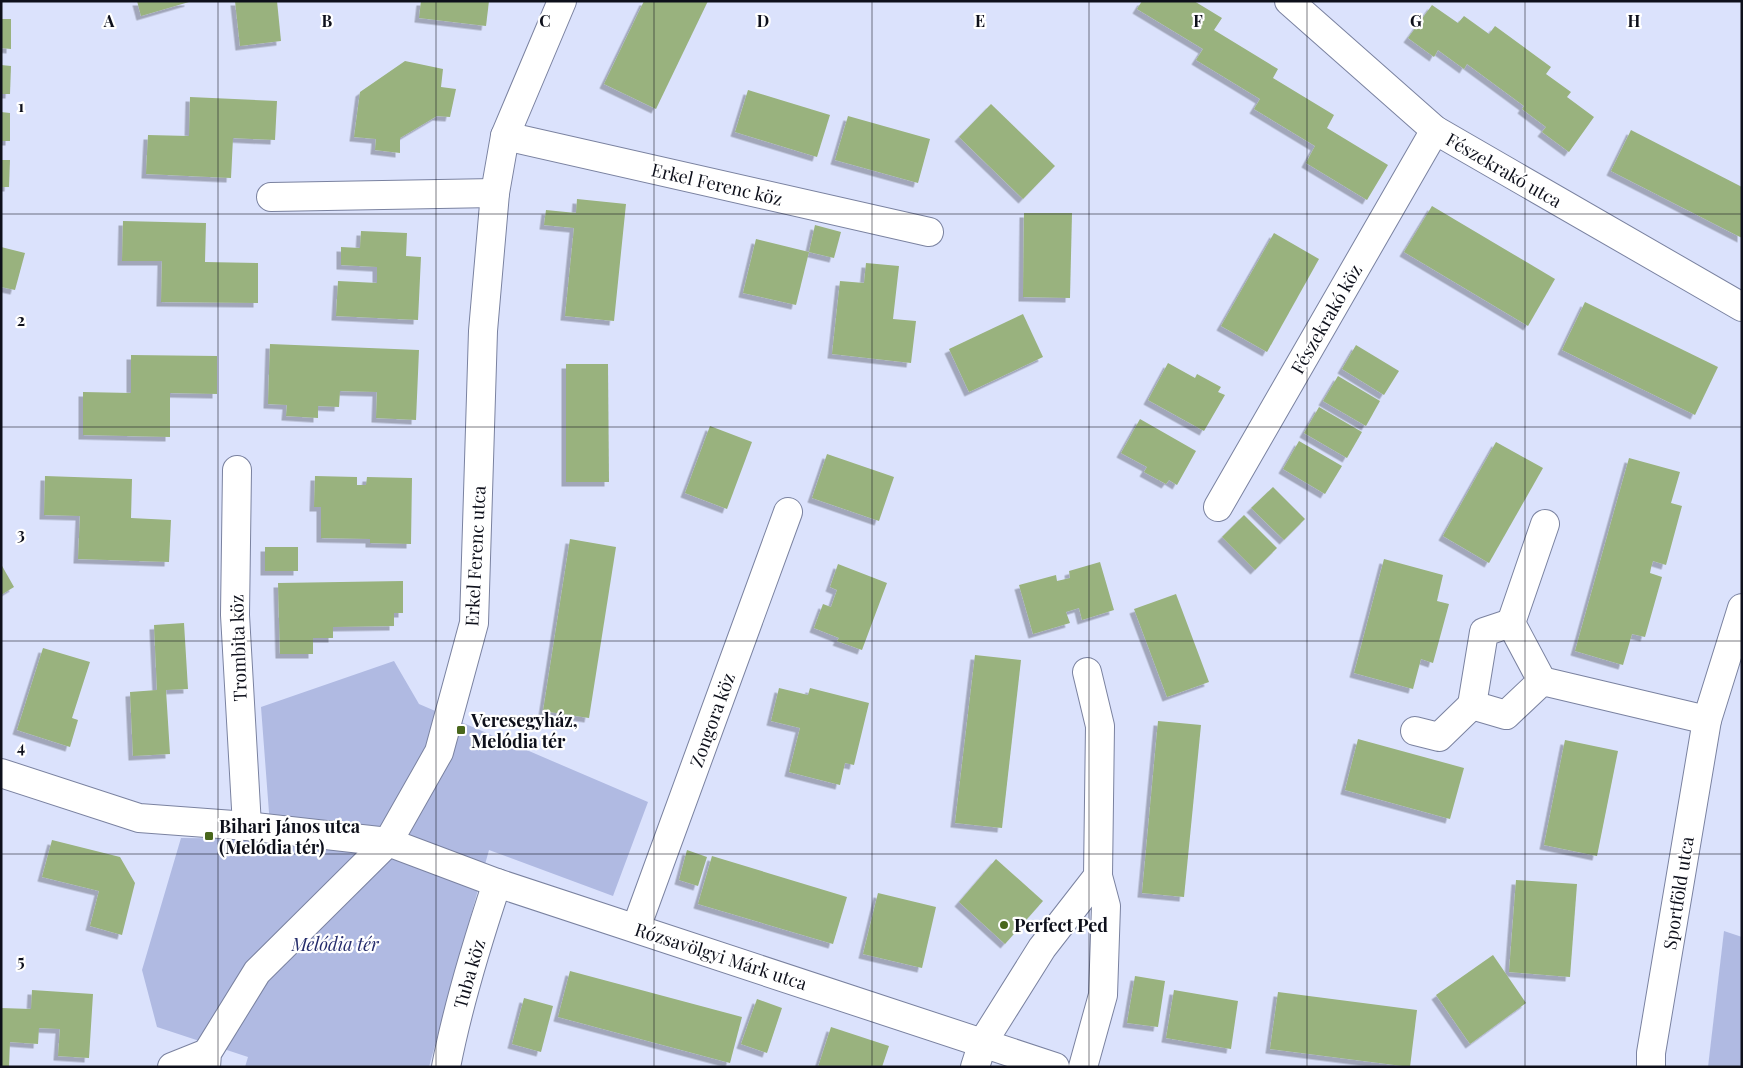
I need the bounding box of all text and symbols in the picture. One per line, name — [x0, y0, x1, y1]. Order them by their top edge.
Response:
text: A — [103, 10, 115, 31]
text: B — [322, 10, 333, 31]
text: C — [539, 10, 551, 31]
text: D — [757, 10, 769, 31]
text: E — [975, 10, 985, 31]
text: F — [1193, 10, 1203, 31]
text: G — [1410, 10, 1422, 31]
text: H — [1628, 10, 1641, 31]
text: 1 — [18, 95, 24, 116]
street label: Fészekrakó utca — [1442, 127, 1566, 213]
street label: Erkel Ferenc köz — [649, 157, 785, 211]
street label: Fészekrakó köz — [1285, 260, 1367, 378]
text: 2 — [17, 309, 25, 330]
street label: Erkel Ferenc utca — [459, 485, 491, 627]
text: 3 — [17, 523, 25, 544]
street label: Trombita köz — [224, 594, 252, 702]
street label: Zongora köz — [684, 669, 740, 771]
place label: Veresegyház, Melódia tér — [470, 708, 578, 753]
marker: Veresegyház, Melódia tér — [455, 724, 467, 736]
text: 4 — [17, 736, 25, 757]
place label: Bihari János utca (Melódia tér) — [219, 814, 361, 859]
marker: Bihari János utca (Melódia tér) — [203, 830, 215, 842]
street label: Sportföld utca — [1657, 835, 1699, 951]
place label: Perfect Ped — [1014, 913, 1108, 937]
street label: Rózsavölgyi Márk utca — [632, 917, 810, 995]
marker: Perfect Ped — [998, 919, 1010, 931]
park label: Melódia tér — [290, 932, 380, 956]
street label: Tuba köz — [448, 937, 490, 1011]
text: 5 — [17, 950, 25, 971]

